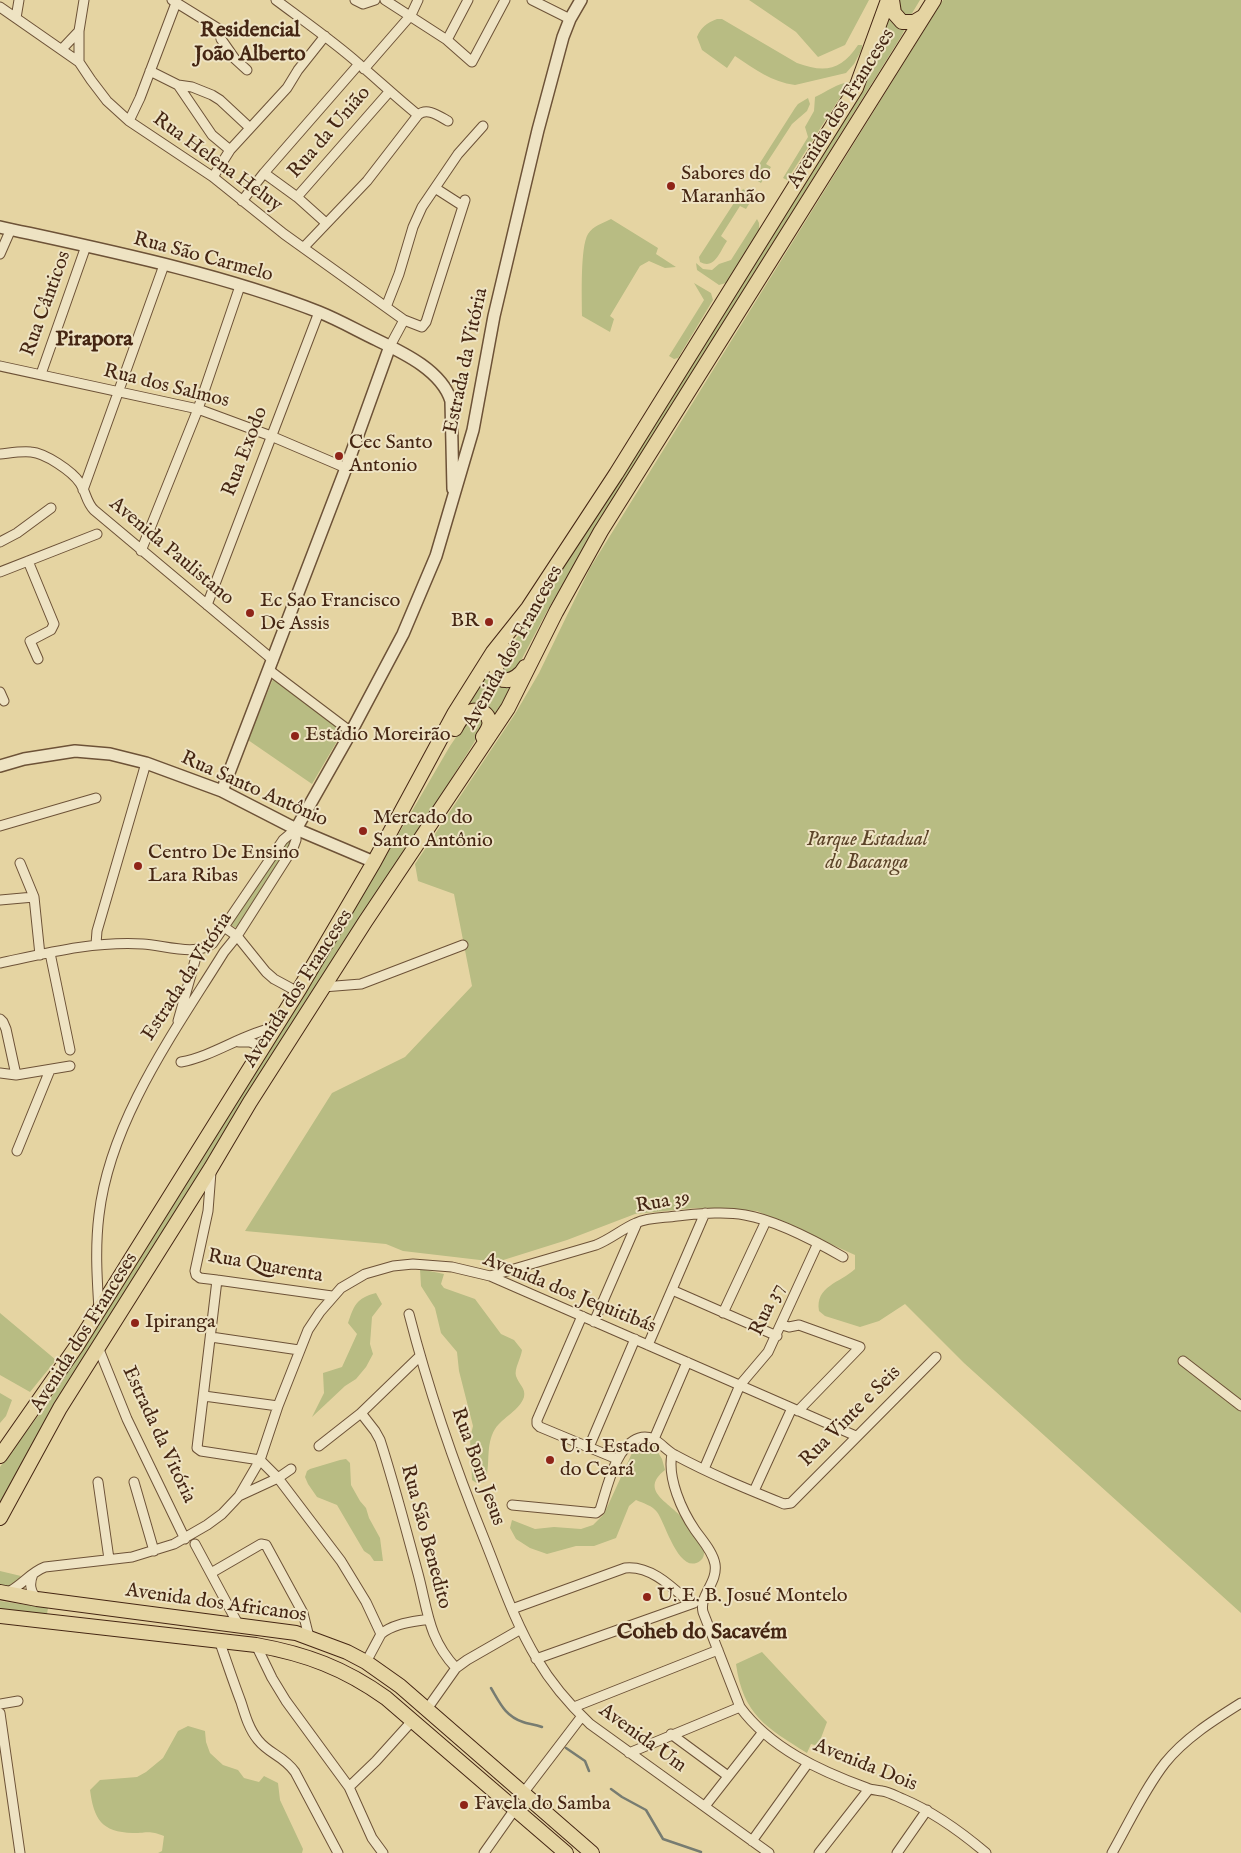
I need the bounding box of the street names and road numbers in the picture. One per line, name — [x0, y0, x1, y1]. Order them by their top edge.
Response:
street label: Avenida dos Franceses — [783, 25, 901, 193]
street label: Rua da União — [284, 82, 376, 184]
street label: Rua Helena Heluy — [147, 108, 287, 218]
street label: Rua São Carmelo — [131, 228, 275, 288]
street label: Rua Cânticos — [17, 248, 77, 360]
street label: Estrada da Vitória — [440, 286, 494, 436]
street label: Rua dos Salmos — [101, 360, 231, 414]
street label: Rua Exodo — [218, 404, 274, 500]
street label: Avenida Paulistano — [104, 493, 238, 611]
street label: Avenida dos Franceses — [459, 562, 569, 734]
street label: Rua Santo Antônio — [177, 747, 331, 833]
street label: Avenida dos Franceses — [239, 905, 359, 1073]
street label: Estrada da Vitória — [138, 908, 238, 1046]
street label: Rua 39 — [634, 1186, 692, 1220]
street label: Rua Quarenta — [206, 1245, 324, 1289]
street label: Avenida dos Jequitibás — [479, 1248, 659, 1340]
street label: Avenida dos Franceses — [26, 1249, 144, 1417]
street label: Rua 37 — [745, 1280, 791, 1340]
street label: Rua Vinte e Seis — [795, 1361, 907, 1473]
street label: Estrada da Vitória — [116, 1363, 200, 1507]
street label: Rua Bom Jesus — [445, 1405, 509, 1529]
street label: Rua São Benedito — [394, 1462, 456, 1612]
street label: Avenida dos Africanos — [124, 1579, 308, 1629]
street label: Avenida Um — [593, 1699, 691, 1779]
street label: Avenida Dois — [810, 1734, 920, 1798]

